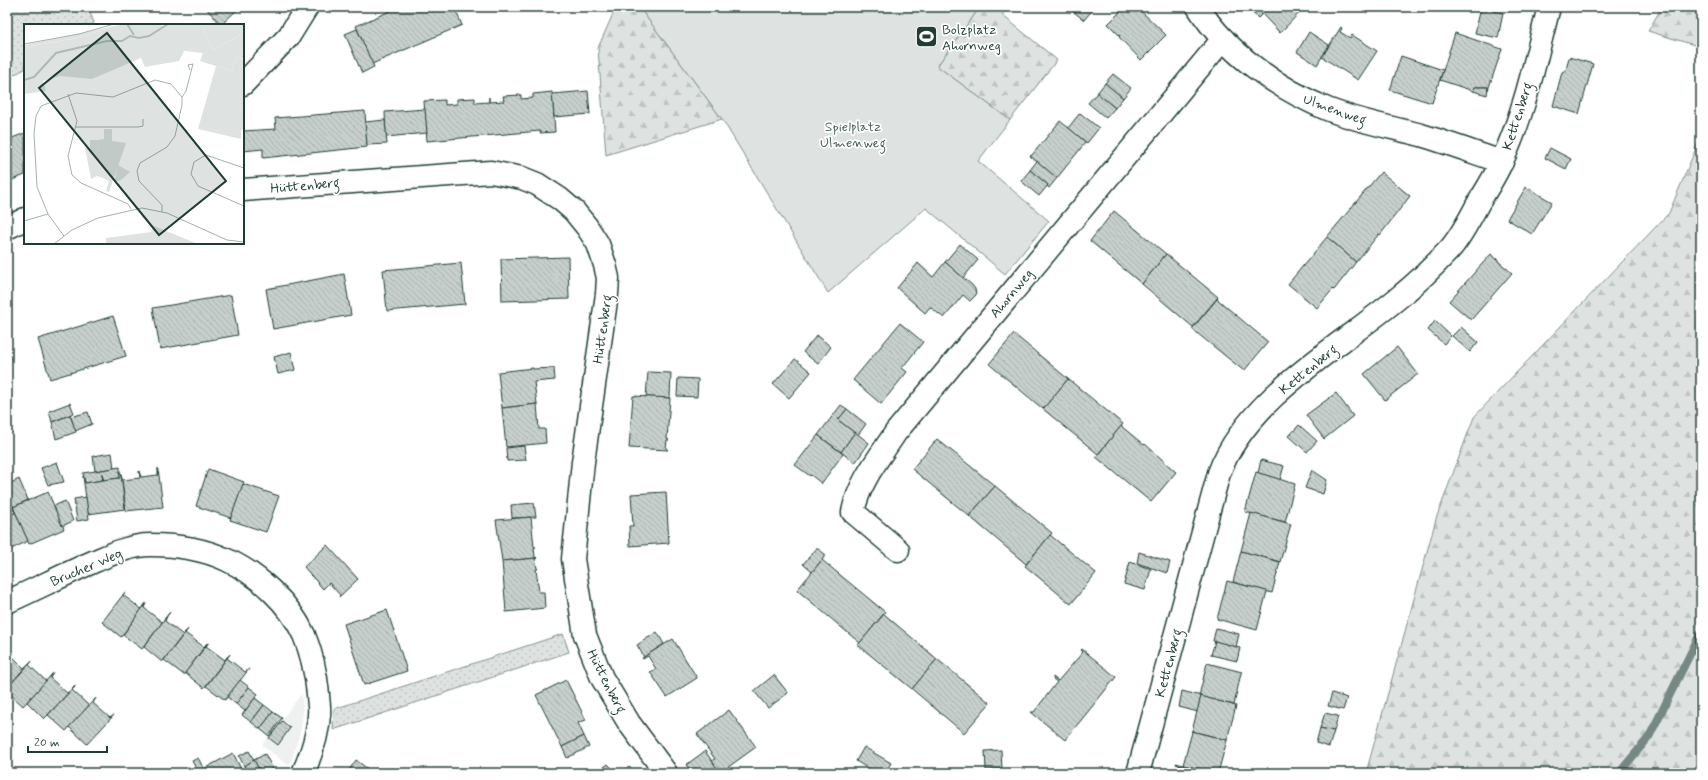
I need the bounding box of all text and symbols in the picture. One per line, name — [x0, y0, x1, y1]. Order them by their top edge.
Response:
place label: Bolzplatz Ahornweg — [942, 21, 1001, 55]
inset map — [24, 24, 244, 244]
sports icon: Bolzplatz Ahornweg — [914, 24, 940, 50]
street label: Kettenberg — [1498, 80, 1539, 153]
street label: Ulmenweg — [1300, 90, 1369, 132]
park label: Spielplatz Ulmenweg — [820, 118, 886, 154]
street label: Hüttenberg — [270, 174, 341, 200]
street label: Ahornweg — [986, 265, 1038, 322]
street label: Hüttenberg — [589, 293, 619, 365]
street label: Kettenberg — [1276, 341, 1343, 401]
street label: Brucher Weg — [48, 545, 125, 592]
street label: Kettenberg — [1151, 627, 1189, 700]
street label: Hüttenberg — [580, 646, 630, 718]
scale bar — [28, 728, 107, 754]
text: 20 m — [34, 735, 60, 751]

